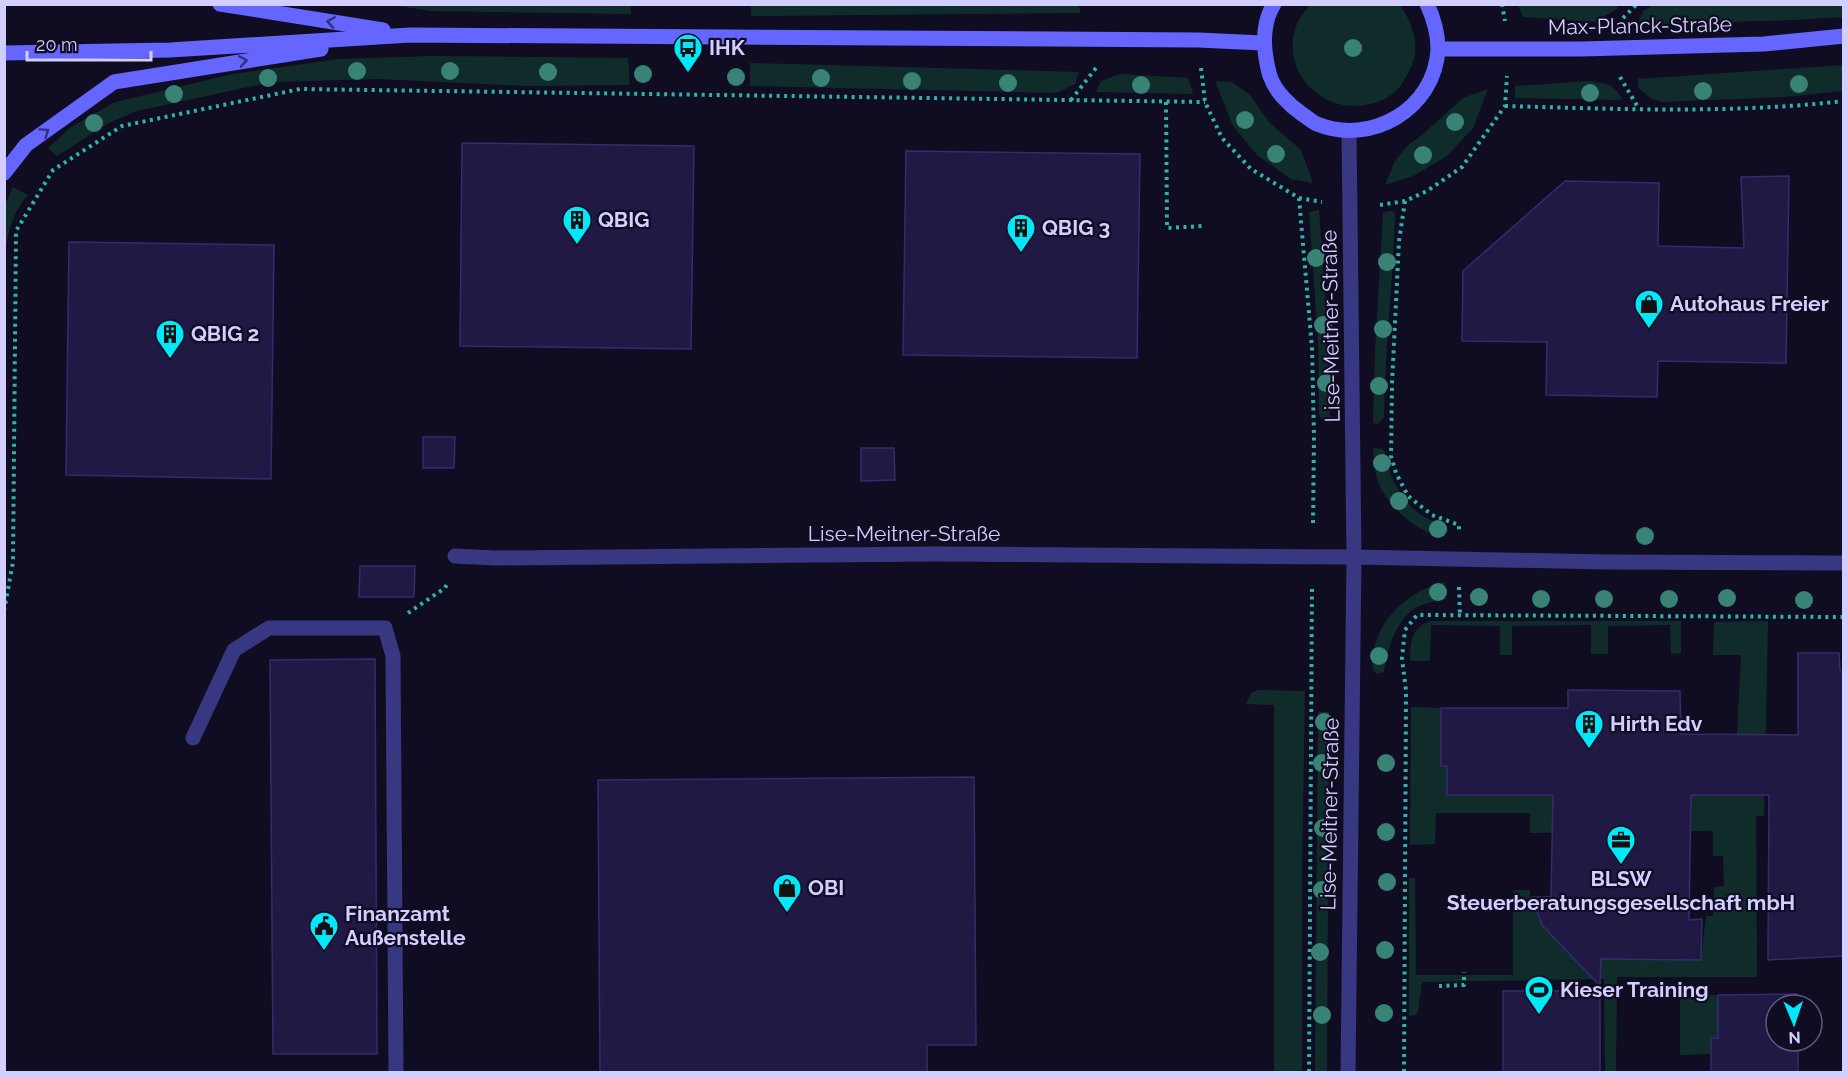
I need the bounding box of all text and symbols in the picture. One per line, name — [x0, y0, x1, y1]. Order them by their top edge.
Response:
street label: Max-Planck-Straße — [1548, 11, 1732, 40]
one-way arrow — [326, 16, 336, 29]
scale bar — [27, 24, 152, 62]
bus stop icon: IHK — [672, 32, 704, 74]
text: 20 m — [36, 34, 78, 55]
place label: IHK — [709, 35, 746, 60]
one-way arrow — [239, 56, 248, 68]
one-way arrow — [38, 128, 49, 139]
building icon: QBIG — [561, 204, 593, 246]
place label: QBIG — [598, 207, 649, 232]
building icon: QBIG 3 — [1005, 212, 1037, 254]
place label: QBIG 3 — [1042, 215, 1110, 240]
street label: Lise-Meitner-Straße — [1316, 229, 1345, 423]
shop icon: Autohaus Freier — [1633, 288, 1665, 330]
place label: Autohaus Freier — [1670, 291, 1829, 316]
building icon: QBIG 2 — [154, 318, 186, 360]
place label: QBIG 2 — [191, 321, 259, 346]
street label: Lise-Meitner-Straße — [808, 521, 1000, 546]
building icon: Hirth Edv — [1573, 708, 1605, 750]
place label: Hirth Edv — [1610, 711, 1703, 736]
street label: Lise-Meitner-Straße — [1315, 717, 1344, 911]
office icon: BLSW Steuerberatungsgesellschaft mbH — [1605, 824, 1637, 866]
place label: BLSW Steuerberatungsgesellschaft mbH — [1447, 866, 1795, 915]
shop icon: OBI — [771, 872, 803, 914]
place label: OBI — [808, 875, 844, 900]
place label: Finanzamt Außenstelle — [345, 901, 466, 950]
public building icon: Finanzamt Außenstelle — [308, 910, 340, 952]
sports icon: Kieser Training — [1523, 974, 1555, 1016]
place label: Kieser Training — [1560, 977, 1709, 1002]
north arrow — [1764, 993, 1824, 1053]
text: N — [1788, 1028, 1801, 1047]

